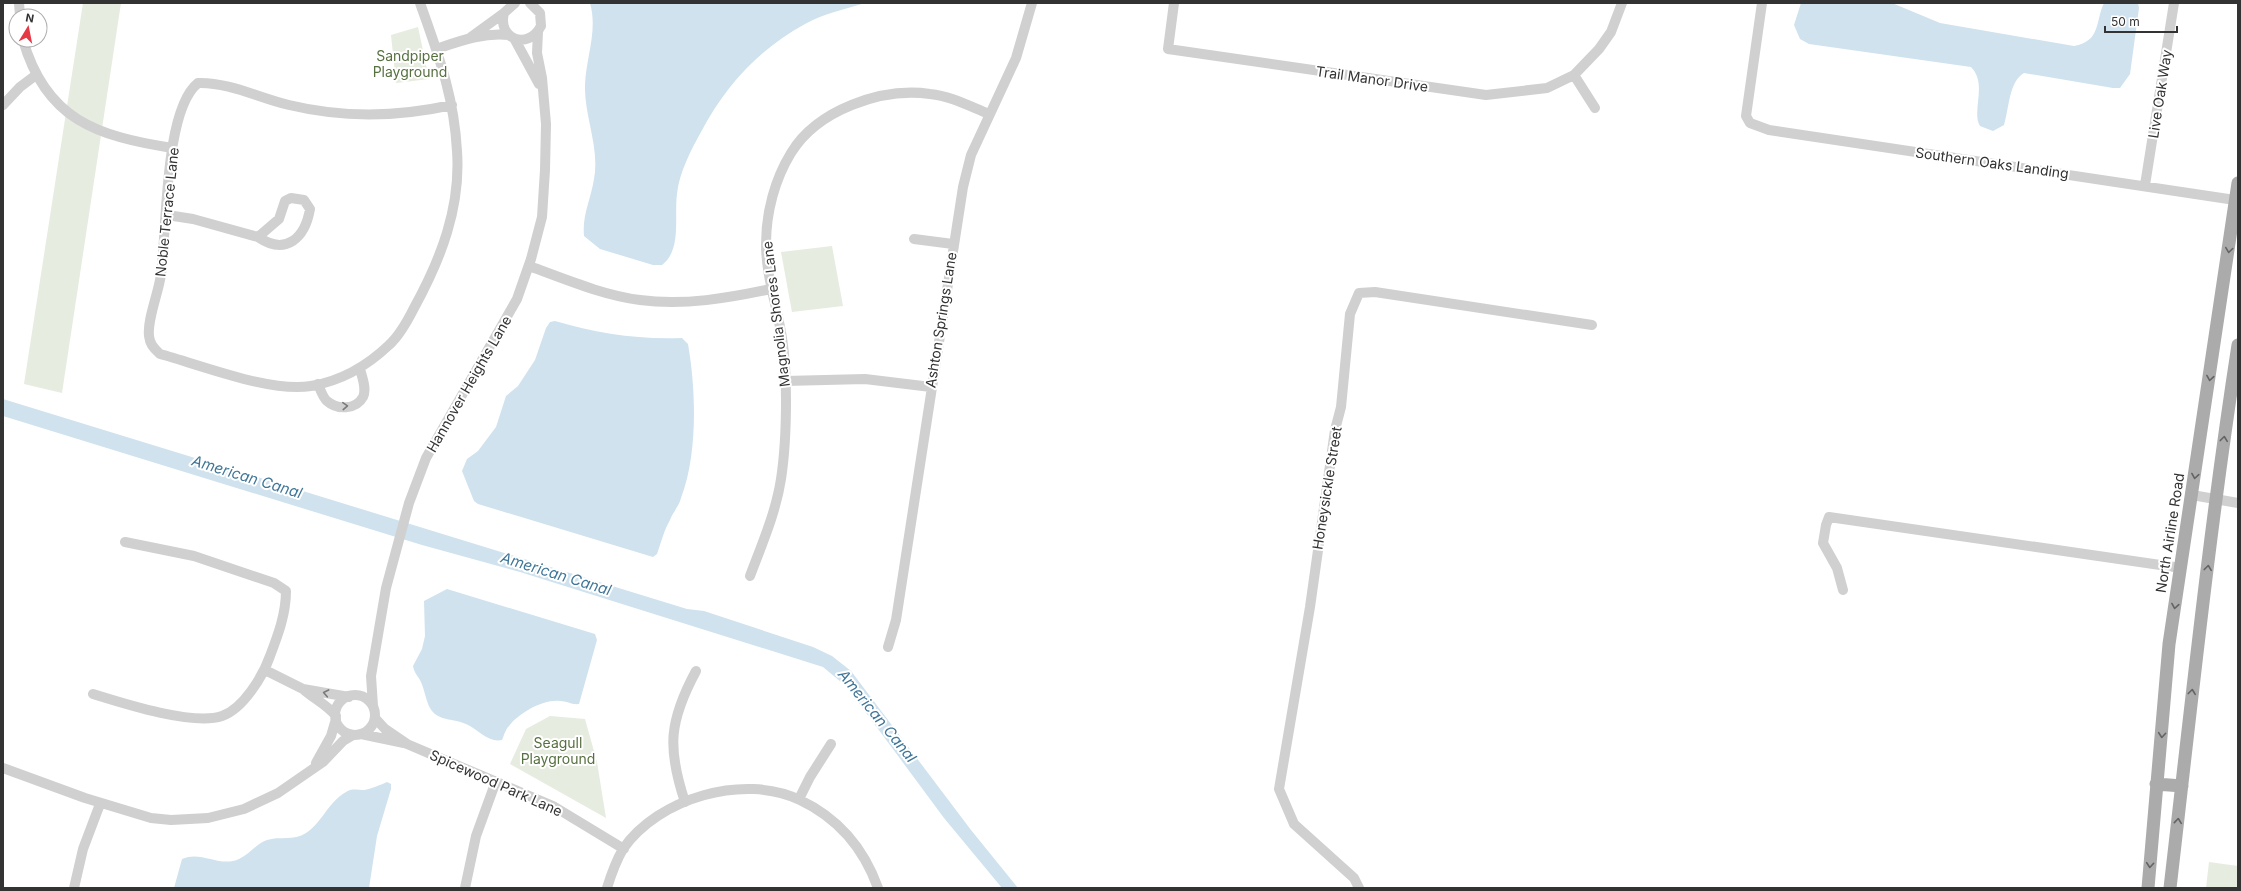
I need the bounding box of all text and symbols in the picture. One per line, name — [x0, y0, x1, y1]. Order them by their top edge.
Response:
north arrow — [8, 8, 48, 48]
scale bar — [2105, 8, 2177, 34]
text: N — [24, 11, 35, 26]
text: 50 m — [2111, 14, 2140, 29]
park label: Sandpiper Playground — [373, 47, 447, 80]
street label: Live Oak Way — [2144, 48, 2175, 140]
street label: Trail Manor Drive — [1315, 62, 1429, 95]
street label: Southern Oaks Landing — [1914, 143, 2070, 182]
street label: Noble Terrace Lane — [151, 146, 182, 278]
street label: Magnolia Shores Lane — [758, 240, 793, 388]
one-way arrow — [2224, 247, 2233, 253]
street label: Ashton Springs Lane — [921, 251, 960, 389]
street label: Hannover Heights Lane — [423, 313, 515, 455]
one-way arrow — [2206, 375, 2215, 382]
one-way arrow — [342, 402, 348, 411]
street label: Honeysickle Street — [1308, 425, 1345, 551]
one-way arrow — [2219, 436, 2228, 442]
water label: American Canal — [189, 450, 305, 502]
street label: North Airline Road — [2152, 472, 2187, 594]
one-way arrow — [2191, 473, 2200, 479]
water label: American Canal — [498, 547, 614, 599]
one-way arrow — [2203, 565, 2212, 571]
one-way arrow — [2171, 603, 2180, 609]
water label: American Canal — [833, 664, 921, 766]
one-way arrow — [323, 689, 329, 698]
one-way arrow — [2188, 689, 2197, 695]
one-way arrow — [2157, 732, 2166, 738]
park label: Seagull Playground — [521, 734, 595, 767]
street label: Spicewood Park Lane — [427, 746, 565, 819]
one-way arrow — [2173, 818, 2182, 824]
one-way arrow — [2145, 862, 2154, 868]

